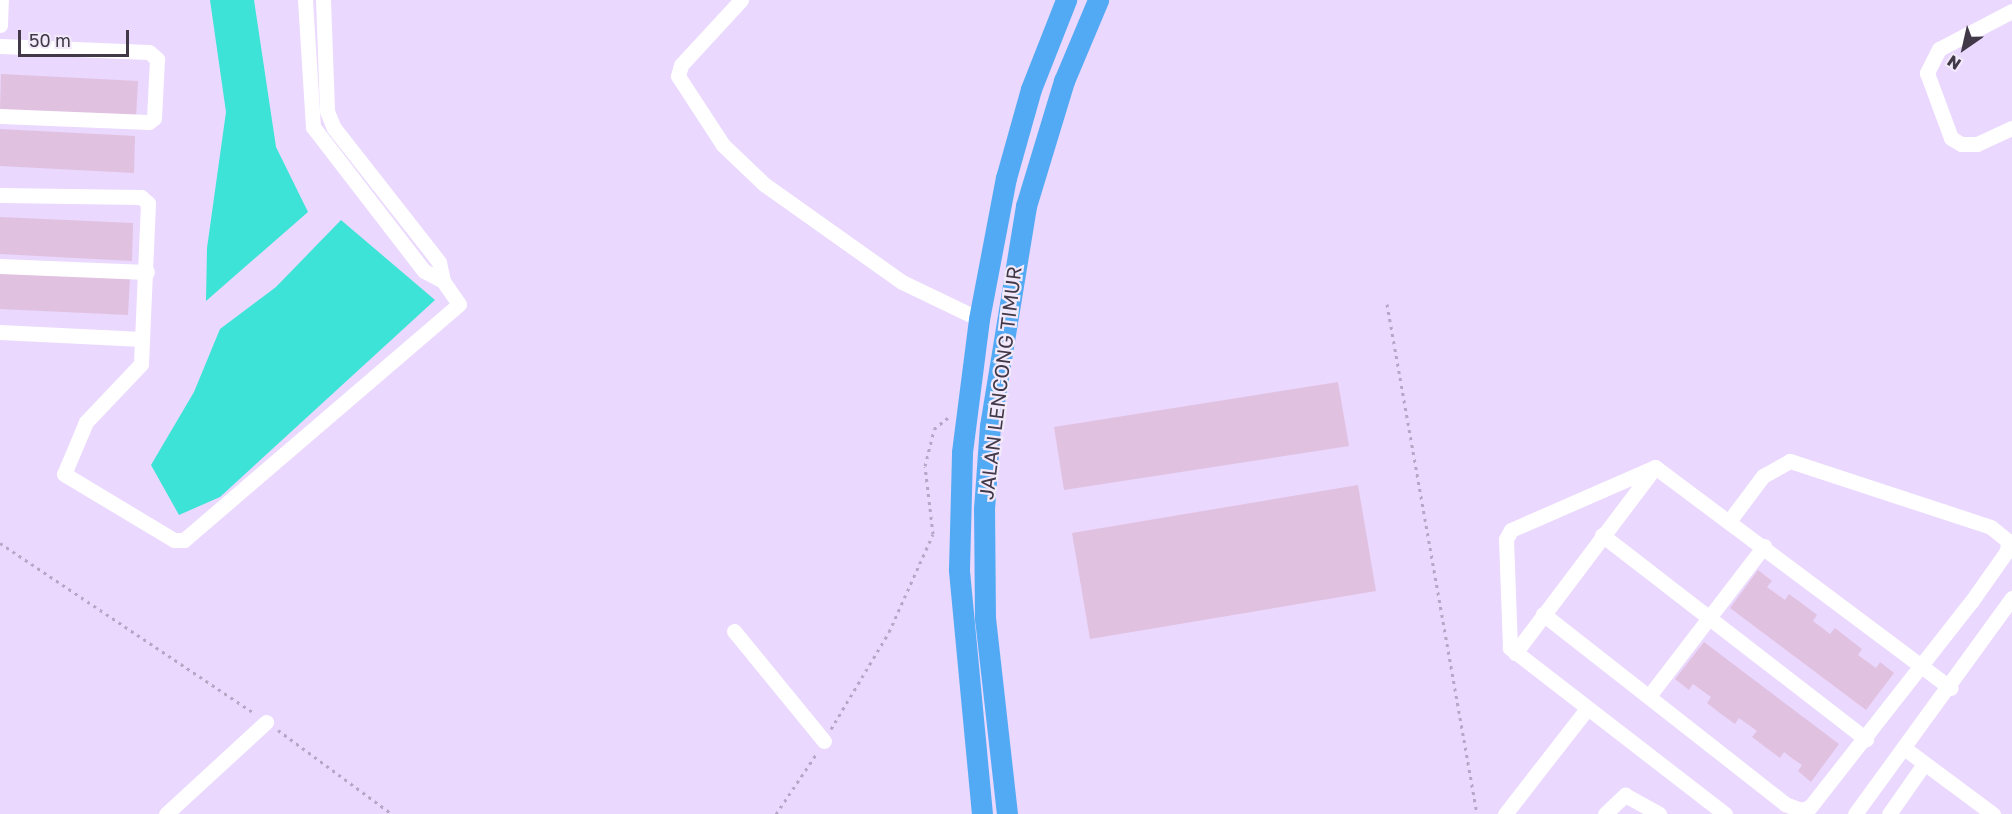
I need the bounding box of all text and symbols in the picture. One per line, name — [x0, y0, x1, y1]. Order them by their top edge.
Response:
scale bar — [21, 18, 132, 56]
north arrow — [1934, 18, 1994, 78]
text: 50 m — [29, 29, 71, 51]
text: N — [1943, 51, 1965, 75]
street label: JALAN LENCONG TIMUR — [974, 265, 1026, 501]

